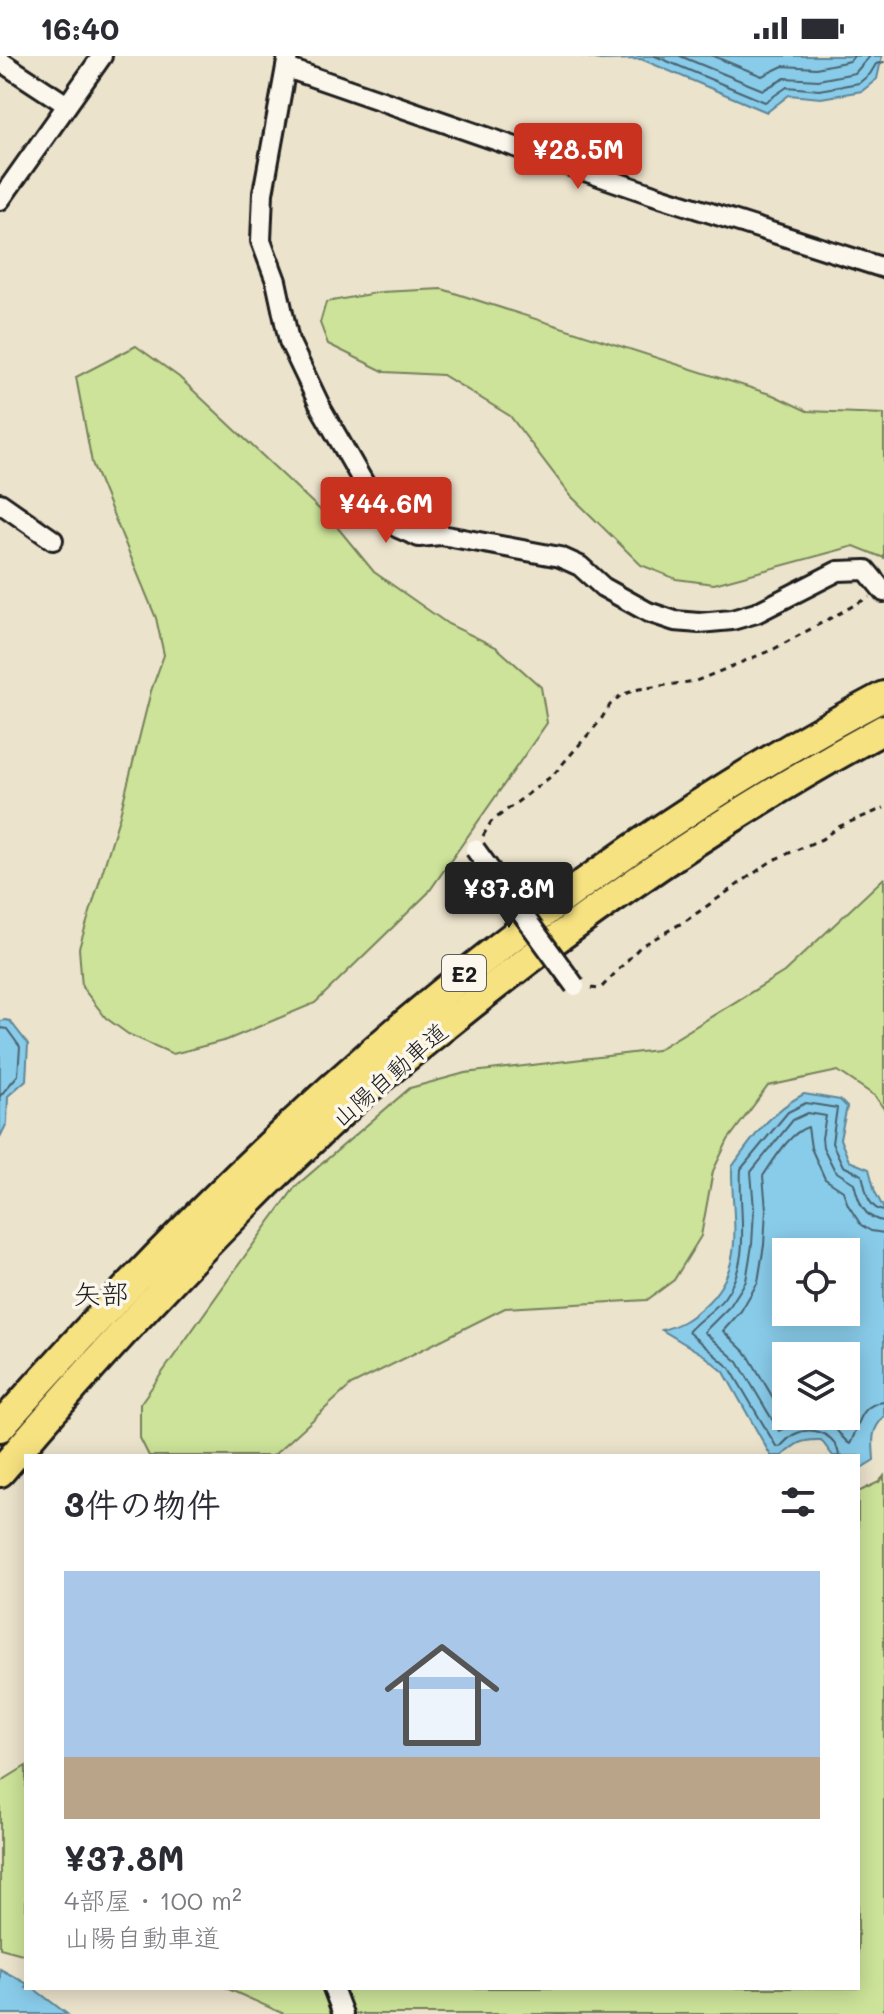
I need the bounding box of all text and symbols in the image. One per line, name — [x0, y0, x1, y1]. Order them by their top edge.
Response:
text: 16:40 — [40, 8, 119, 48]
pin: ¥28.5M — [513, 123, 643, 191]
text: ¥28.5M — [532, 132, 624, 166]
pin: ¥44.6M — [321, 477, 451, 545]
text: ¥44.6M — [339, 486, 433, 520]
pin: ¥37.8M — [444, 862, 574, 930]
text: ¥37.8M — [463, 871, 555, 905]
road number: E2 — [442, 955, 486, 991]
street label: 山陽自動車道 — [324, 1015, 454, 1133]
map controls — [772, 1238, 860, 1430]
button: locate — [772, 1238, 860, 1326]
district label: 矢部 — [73, 1275, 129, 1311]
button: layers — [772, 1342, 860, 1430]
icon: filters — [776, 1480, 820, 1524]
text: 3件の物件 — [64, 1481, 220, 1526]
icon: home — [370, 1623, 514, 1767]
text: ¥37.8M — [64, 1835, 185, 1880]
text: 4部屋 · 100 m² — [64, 1883, 242, 1917]
text: 山陽自動車道 — [64, 1920, 220, 1954]

